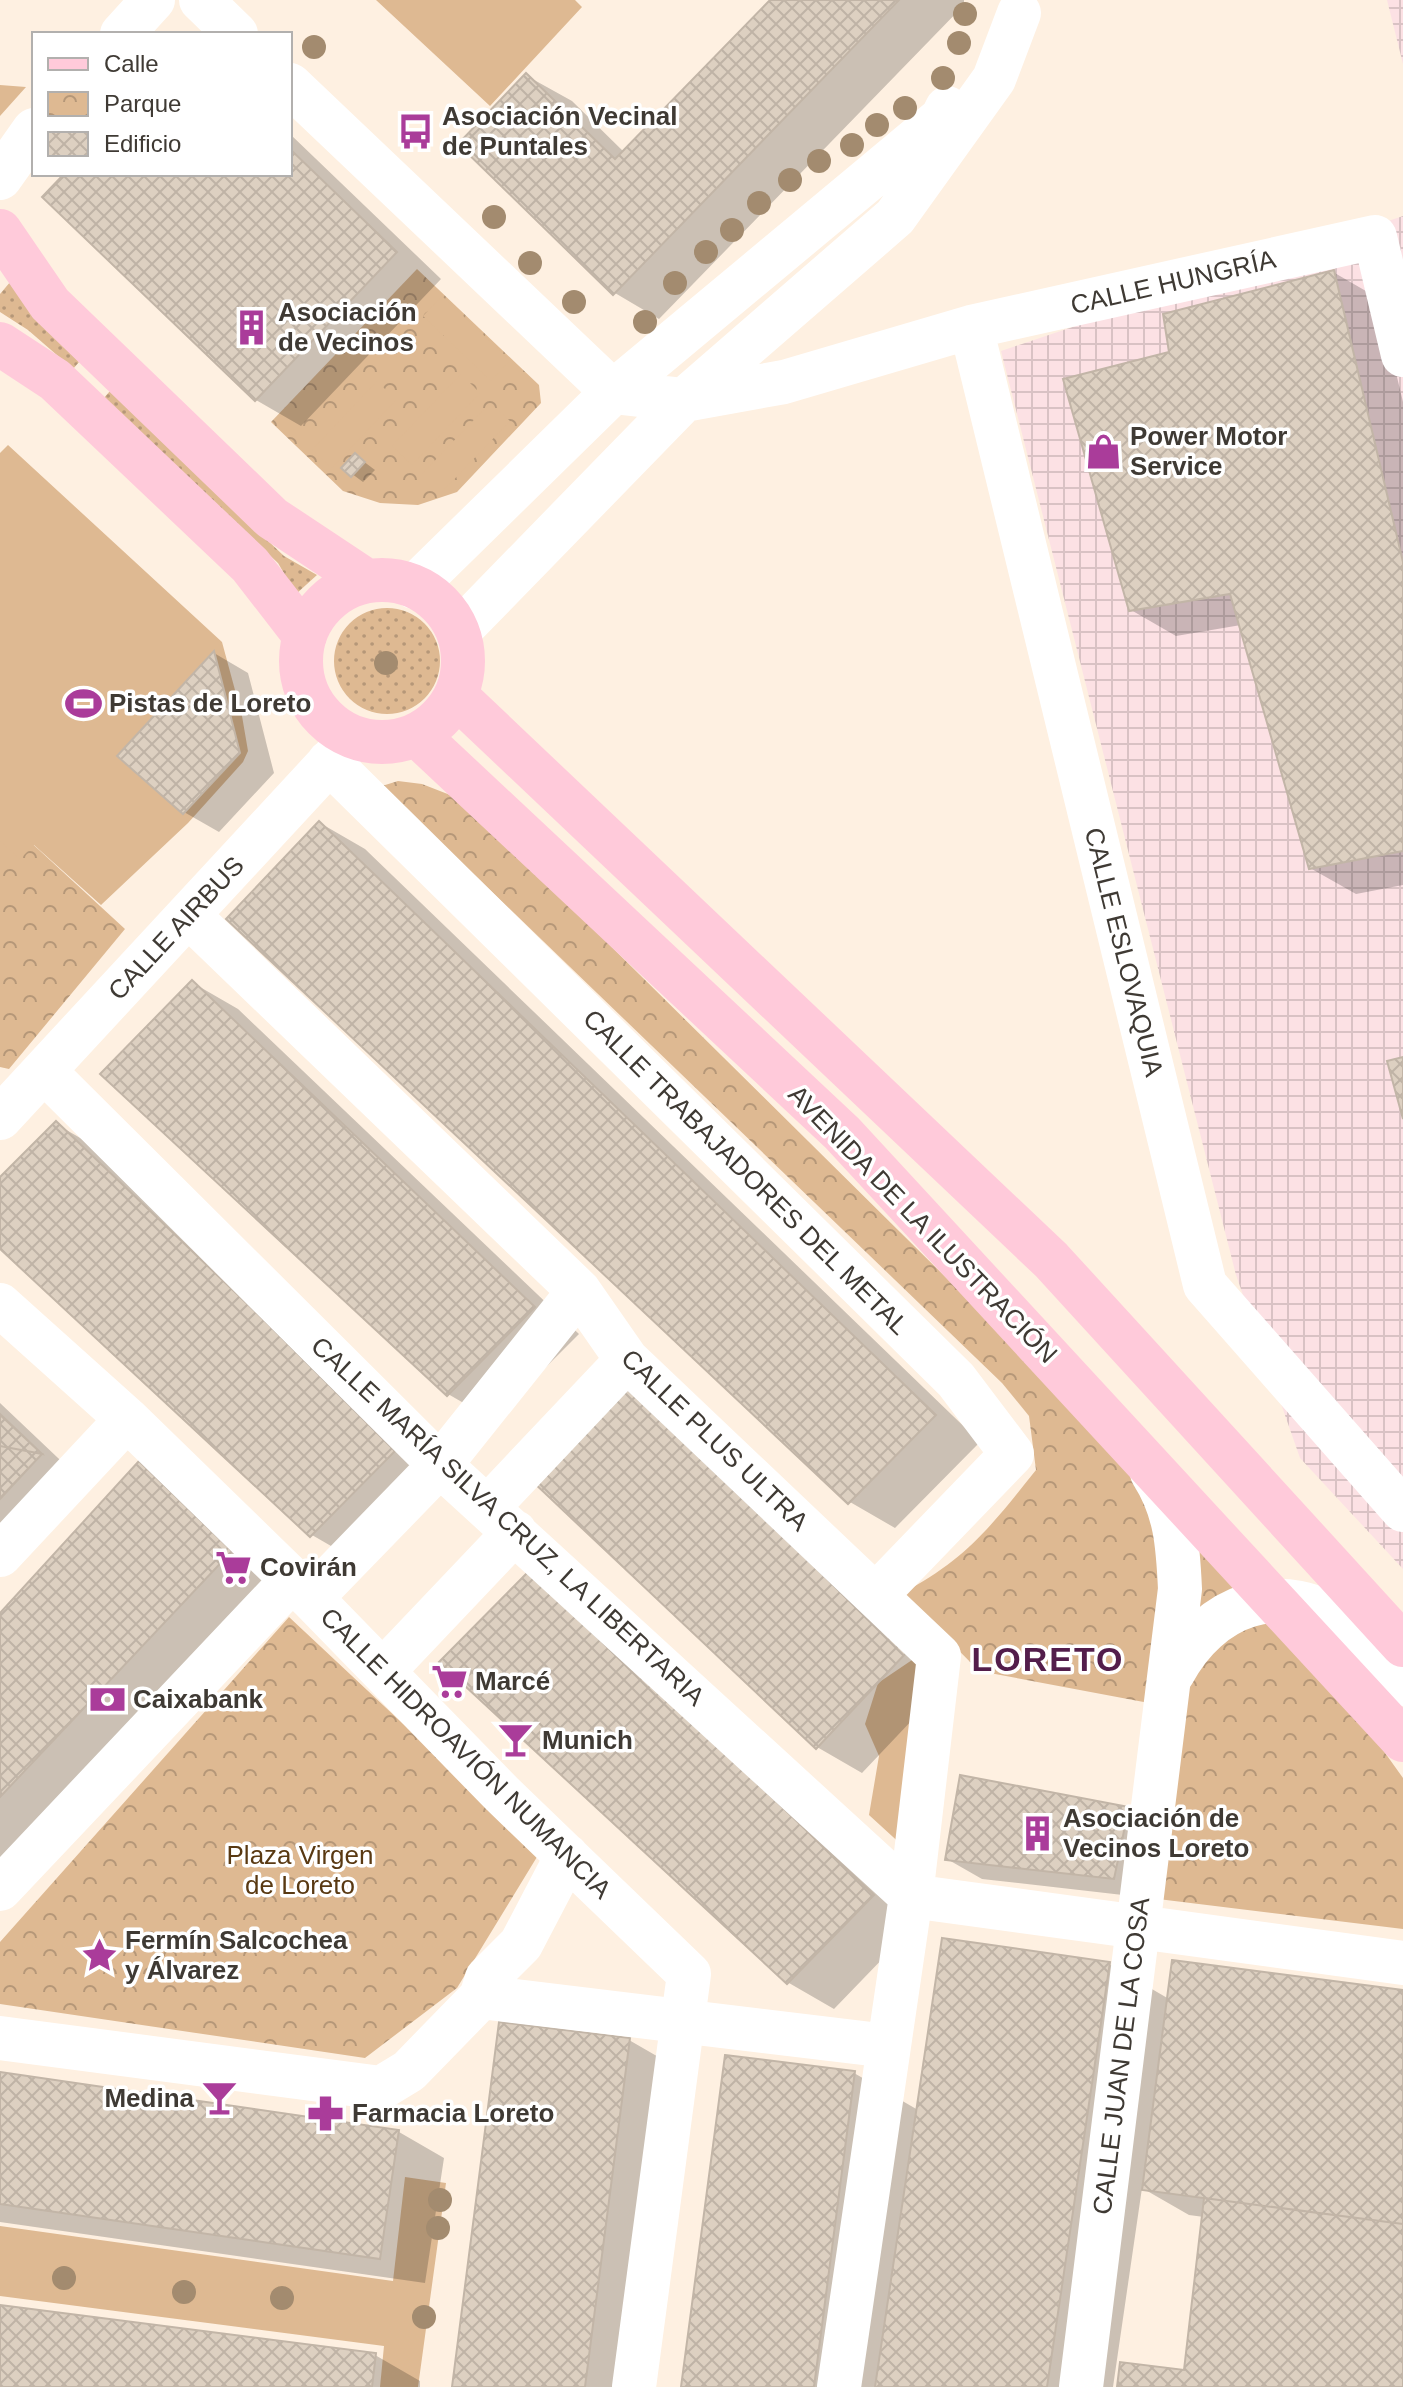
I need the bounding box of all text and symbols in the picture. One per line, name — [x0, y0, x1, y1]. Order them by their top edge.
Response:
legend — [32, 32, 292, 176]
text: Calle — [104, 50, 159, 77]
text: Parque — [104, 90, 181, 117]
place label: Asociación Vecinal de Puntales — [442, 101, 678, 161]
bus stop icon: Asociación Vecinal de Puntales — [397, 112, 435, 150]
text: Edificio — [104, 130, 181, 157]
street label: CALLE HUNGRÍA — [1068, 244, 1279, 320]
place label: Asociación de Vecinos — [278, 297, 417, 357]
building icon: Asociación de Vecinos — [233, 308, 271, 346]
place label: Power Motor Service — [1130, 421, 1287, 481]
shop icon: Power Motor Service — [1085, 432, 1123, 470]
sports icon: Pistas de Loreto — [64, 684, 102, 722]
place label: Pistas de Loreto — [109, 688, 311, 718]
street label: CALLE ESLOVAQUIA — [1079, 825, 1170, 1080]
street label: CALLE AIRBUS — [102, 850, 250, 1006]
street label: CALLE TRABAJADORES DEL METAL — [577, 1003, 915, 1341]
street label: AVENIDA DE LA ILUSTRACIÓN — [782, 1079, 1064, 1369]
street label: CALLE MARÍA SILVA CRUZ, LA LIBERTARIA — [305, 1330, 711, 1712]
street label: CALLE PLUS ULTRA — [615, 1343, 815, 1537]
supermarket icon: Covirán — [215, 1548, 253, 1586]
place label: Covirán — [260, 1552, 357, 1582]
street label: CALLE HIDROAVIÓN NUMANCIA — [315, 1602, 618, 1905]
district label: LORETO — [971, 1640, 1125, 1678]
supermarket icon: Marcé — [430, 1662, 468, 1700]
place label: Marcé — [475, 1666, 550, 1696]
bank icon: Caixabank — [88, 1680, 126, 1718]
place label: Caixabank — [133, 1684, 264, 1714]
bar icon: Munich — [497, 1721, 535, 1759]
place label: Munich — [542, 1725, 633, 1755]
place label: Asociación de Vecinos Loreto — [1063, 1803, 1249, 1863]
building icon: Asociación de Vecinos Loreto — [1018, 1814, 1056, 1852]
park label: Plaza Virgen de Loreto — [227, 1840, 373, 1900]
street label: CALLE JUAN DE LA COSA — [1087, 1895, 1155, 2216]
place label: Fermín Salcochea y Álvarez — [125, 1925, 348, 1985]
place icon: Fermín Salcochea y Álvarez — [80, 1936, 118, 1974]
bar icon: Medina — [201, 2079, 239, 2117]
place label: Medina — [104, 2083, 195, 2113]
pharmacy icon: Farmacia Loreto — [307, 2094, 345, 2132]
place label: Farmacia Loreto — [352, 2098, 554, 2128]

